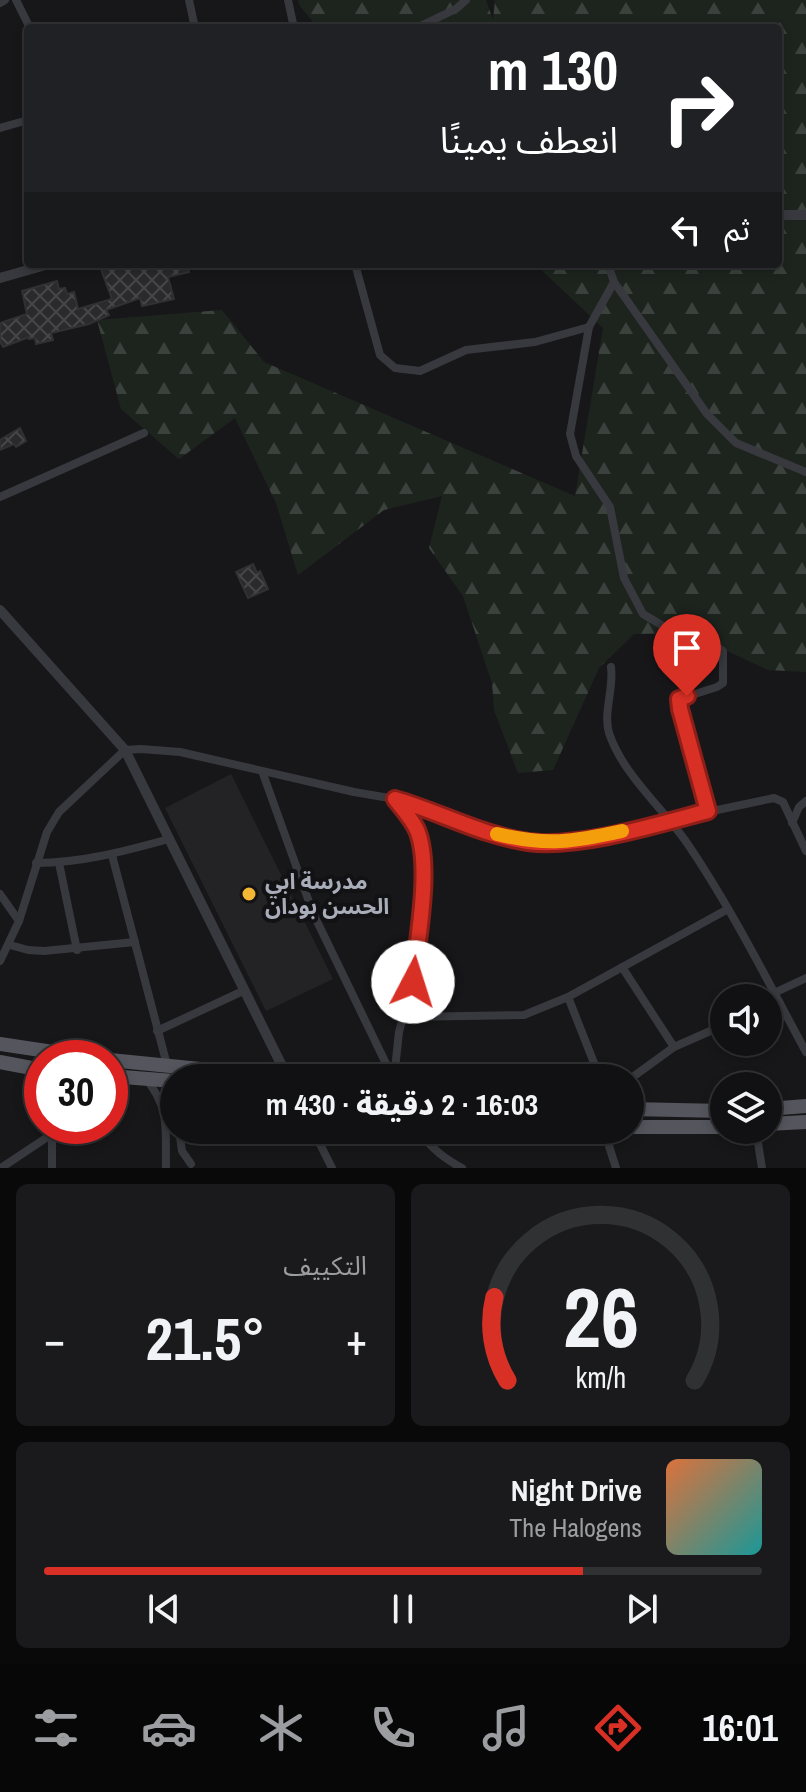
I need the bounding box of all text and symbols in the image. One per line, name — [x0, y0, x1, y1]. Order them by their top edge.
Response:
text: 130 m — [488, 32, 618, 107]
icon: right — [646, 56, 750, 160]
text: انعطف يمينًا — [440, 116, 618, 164]
icon: left — [664, 208, 708, 252]
text: ثم — [724, 209, 750, 249]
pin — [653, 614, 721, 696]
icon: arrive — [665, 626, 709, 670]
place label: مدرسة ابي الحسن بودان — [265, 866, 389, 921]
marker: مدرسة ابي الحسن بودان — [240, 885, 258, 903]
position arrow — [371, 940, 455, 1024]
map controls — [710, 984, 782, 1144]
button: sound — [710, 984, 782, 1056]
speed limit sign: 30 — [24, 1040, 128, 1144]
button: layers — [710, 1072, 782, 1144]
text: 16:03 · 2 دقيقة · 430 m — [266, 1084, 538, 1124]
text: التكييف — [283, 1248, 367, 1283]
text: 26 — [563, 1261, 638, 1373]
text: 21.5° — [146, 1298, 265, 1379]
text: − — [44, 1309, 65, 1369]
text: + — [346, 1309, 367, 1369]
text: km/h — [575, 1358, 626, 1397]
text: Night Drive — [511, 1470, 642, 1510]
text: The Halogens — [509, 1510, 642, 1545]
icon: previous — [142, 1587, 186, 1631]
icon: pause — [381, 1587, 425, 1631]
icon: next — [620, 1587, 664, 1631]
icon: filters — [28, 1700, 84, 1756]
icon: car — [141, 1700, 197, 1756]
icon: climate — [253, 1700, 309, 1756]
icon: phone — [365, 1700, 421, 1756]
icon: music — [478, 1700, 534, 1756]
icon: directions — [590, 1700, 646, 1756]
text: 16:01 — [702, 1704, 778, 1752]

